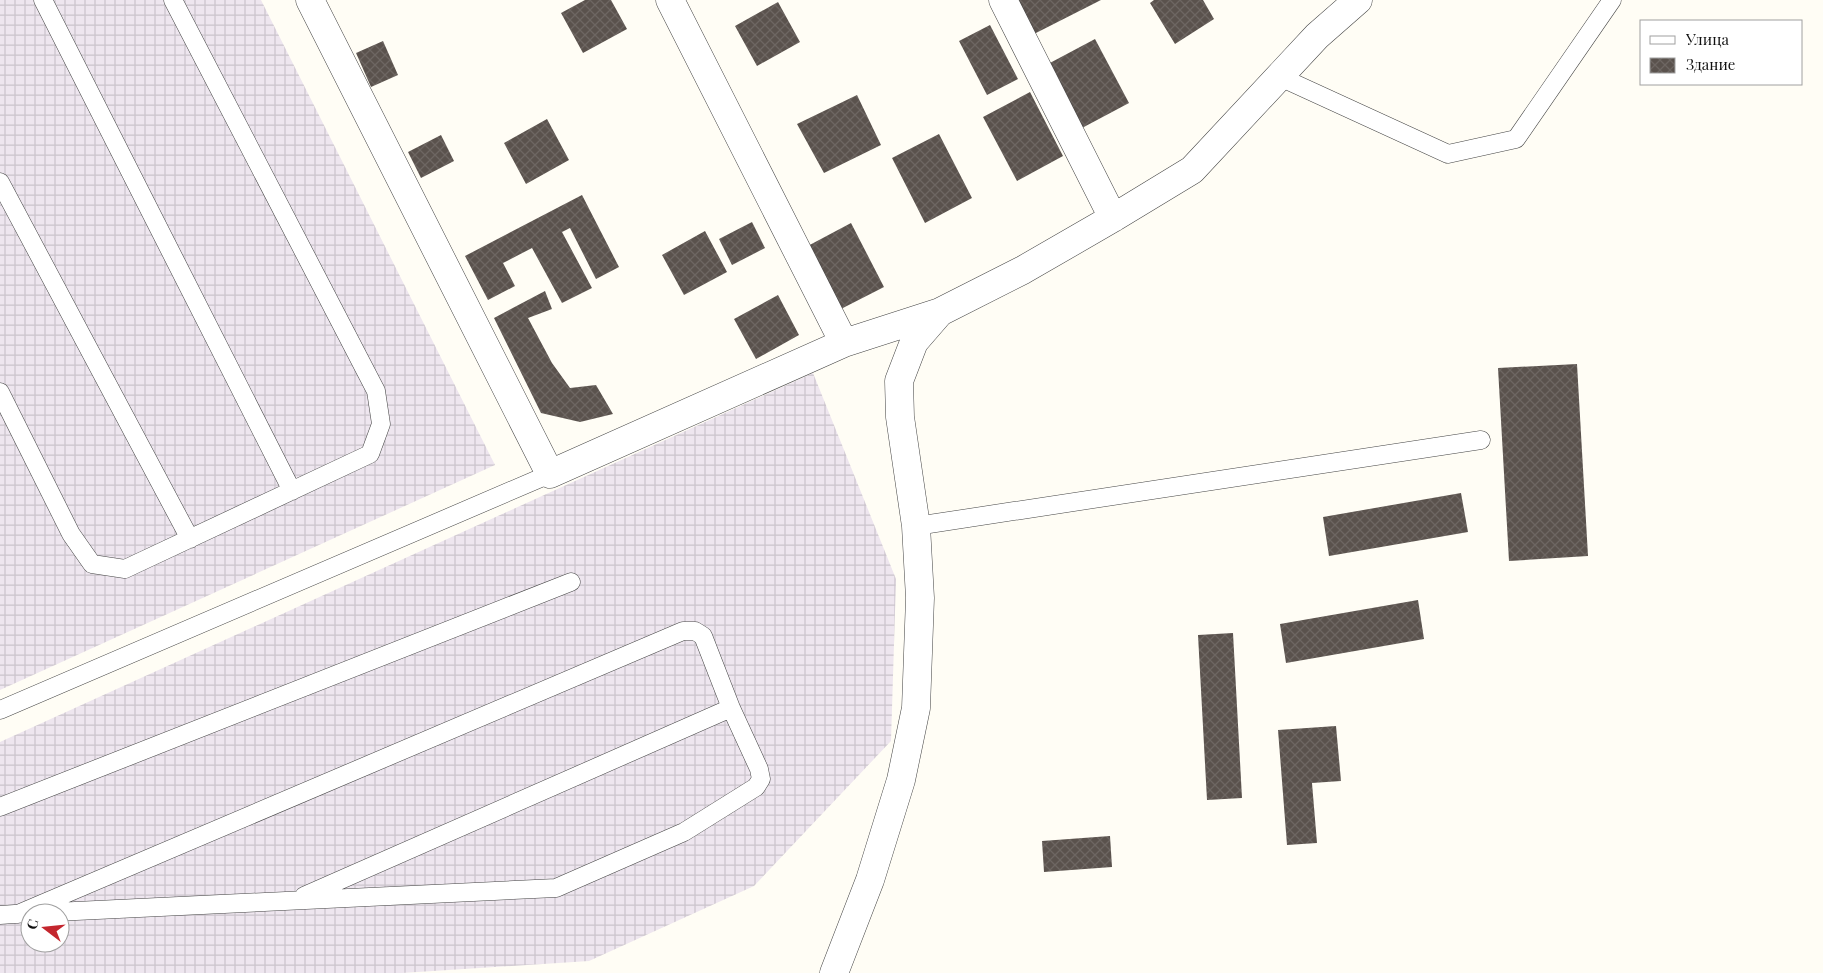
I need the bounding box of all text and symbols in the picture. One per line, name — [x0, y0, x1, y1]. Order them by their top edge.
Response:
legend — [1640, 20, 1803, 85]
text: Улица — [1685, 29, 1729, 49]
text: Здание — [1686, 54, 1735, 74]
north arrow — [20, 903, 70, 953]
text: С — [22, 917, 43, 932]

